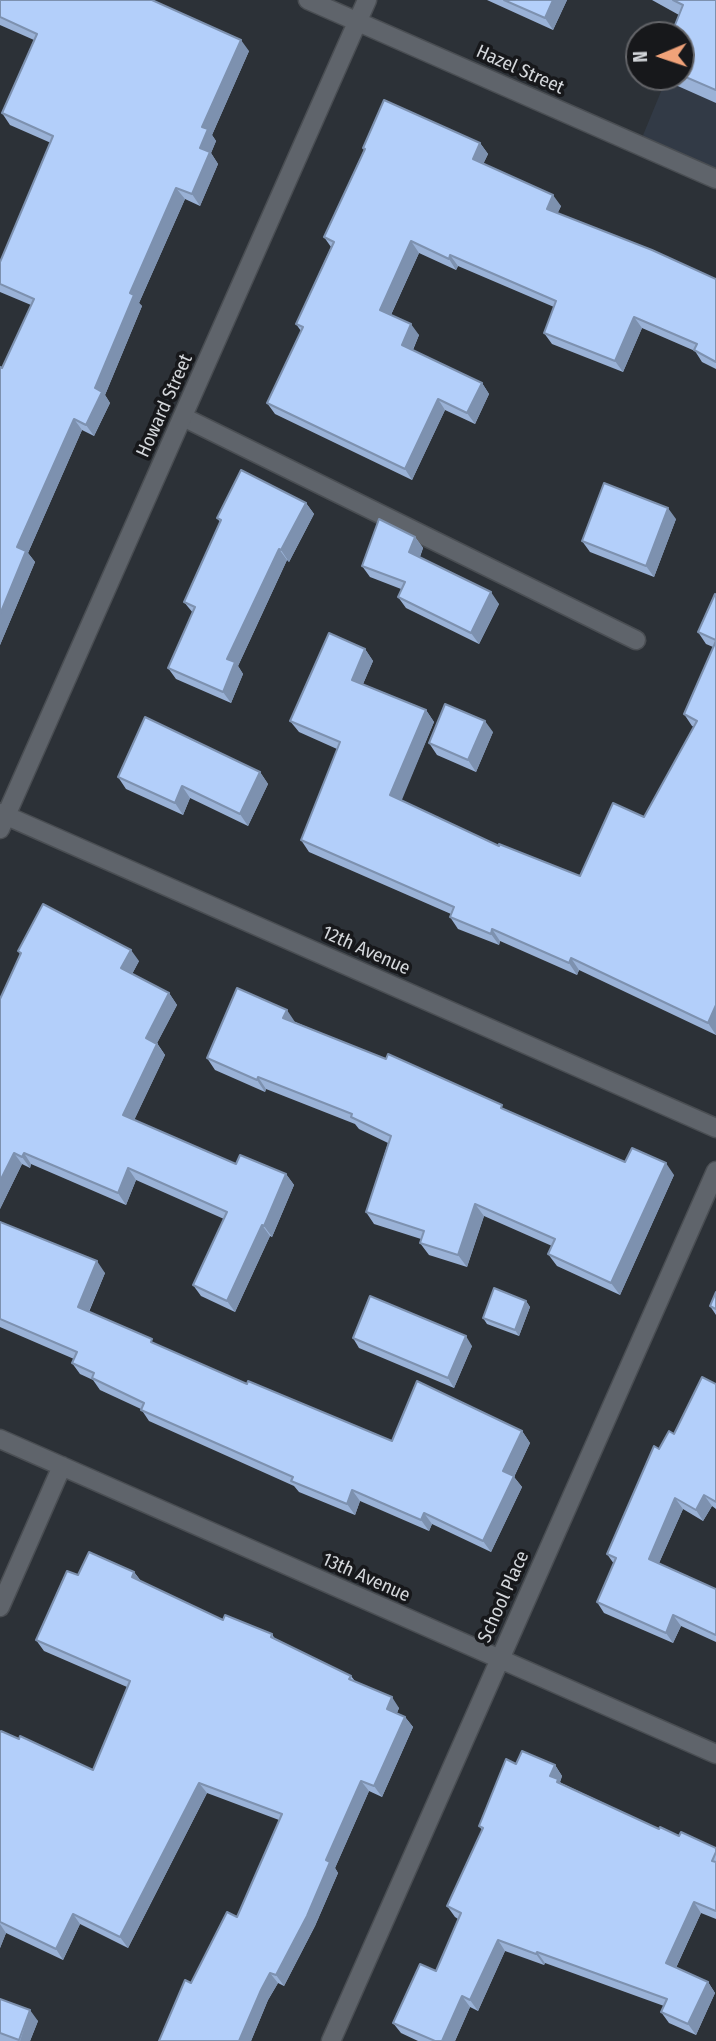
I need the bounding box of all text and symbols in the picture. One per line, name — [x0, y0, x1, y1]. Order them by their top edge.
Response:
north arrow — [625, 21, 695, 91]
street label: Hazel Street — [473, 41, 567, 99]
text: N — [629, 51, 652, 63]
street label: Howard Street — [132, 351, 198, 461]
street label: 12th Avenue — [319, 922, 413, 980]
street label: School Place — [474, 1548, 534, 1646]
street label: 13th Avenue — [319, 1549, 413, 1607]

